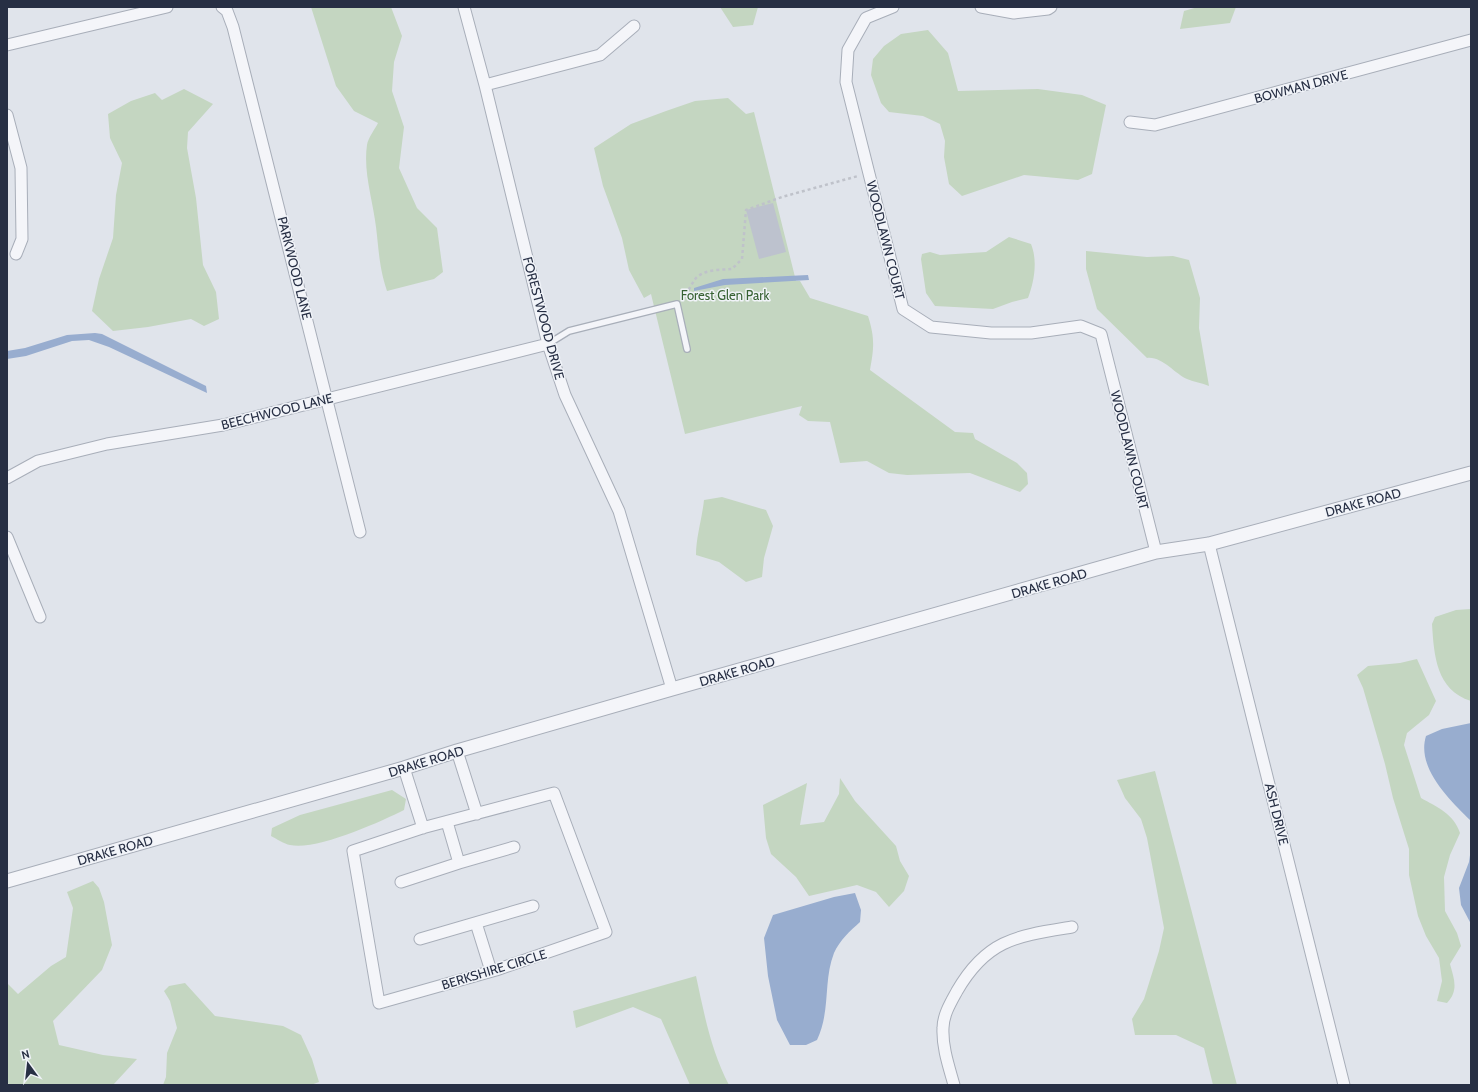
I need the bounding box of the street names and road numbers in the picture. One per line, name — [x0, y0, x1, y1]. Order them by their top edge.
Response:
street label: BOWMAN DRIVE — [1253, 66, 1349, 106]
street label: WOODLAWN COURT — [863, 179, 909, 301]
street label: PARKWOOD LANE — [274, 215, 316, 321]
street label: FORESTWOOD DRIVE — [520, 255, 568, 381]
street label: BEECHWOOD LANE — [219, 389, 335, 433]
street label: WOODLAWN COURT — [1107, 389, 1153, 511]
street label: DRAKE ROAD — [1323, 484, 1403, 520]
street label: DRAKE ROAD — [1009, 565, 1089, 601]
street label: DRAKE ROAD — [697, 653, 777, 689]
street label: DRAKE ROAD — [386, 742, 466, 780]
street label: ASH DRIVE — [1262, 781, 1292, 847]
street label: DRAKE ROAD — [75, 832, 155, 868]
street label: BERKSHIRE CIRCLE — [440, 945, 548, 993]

